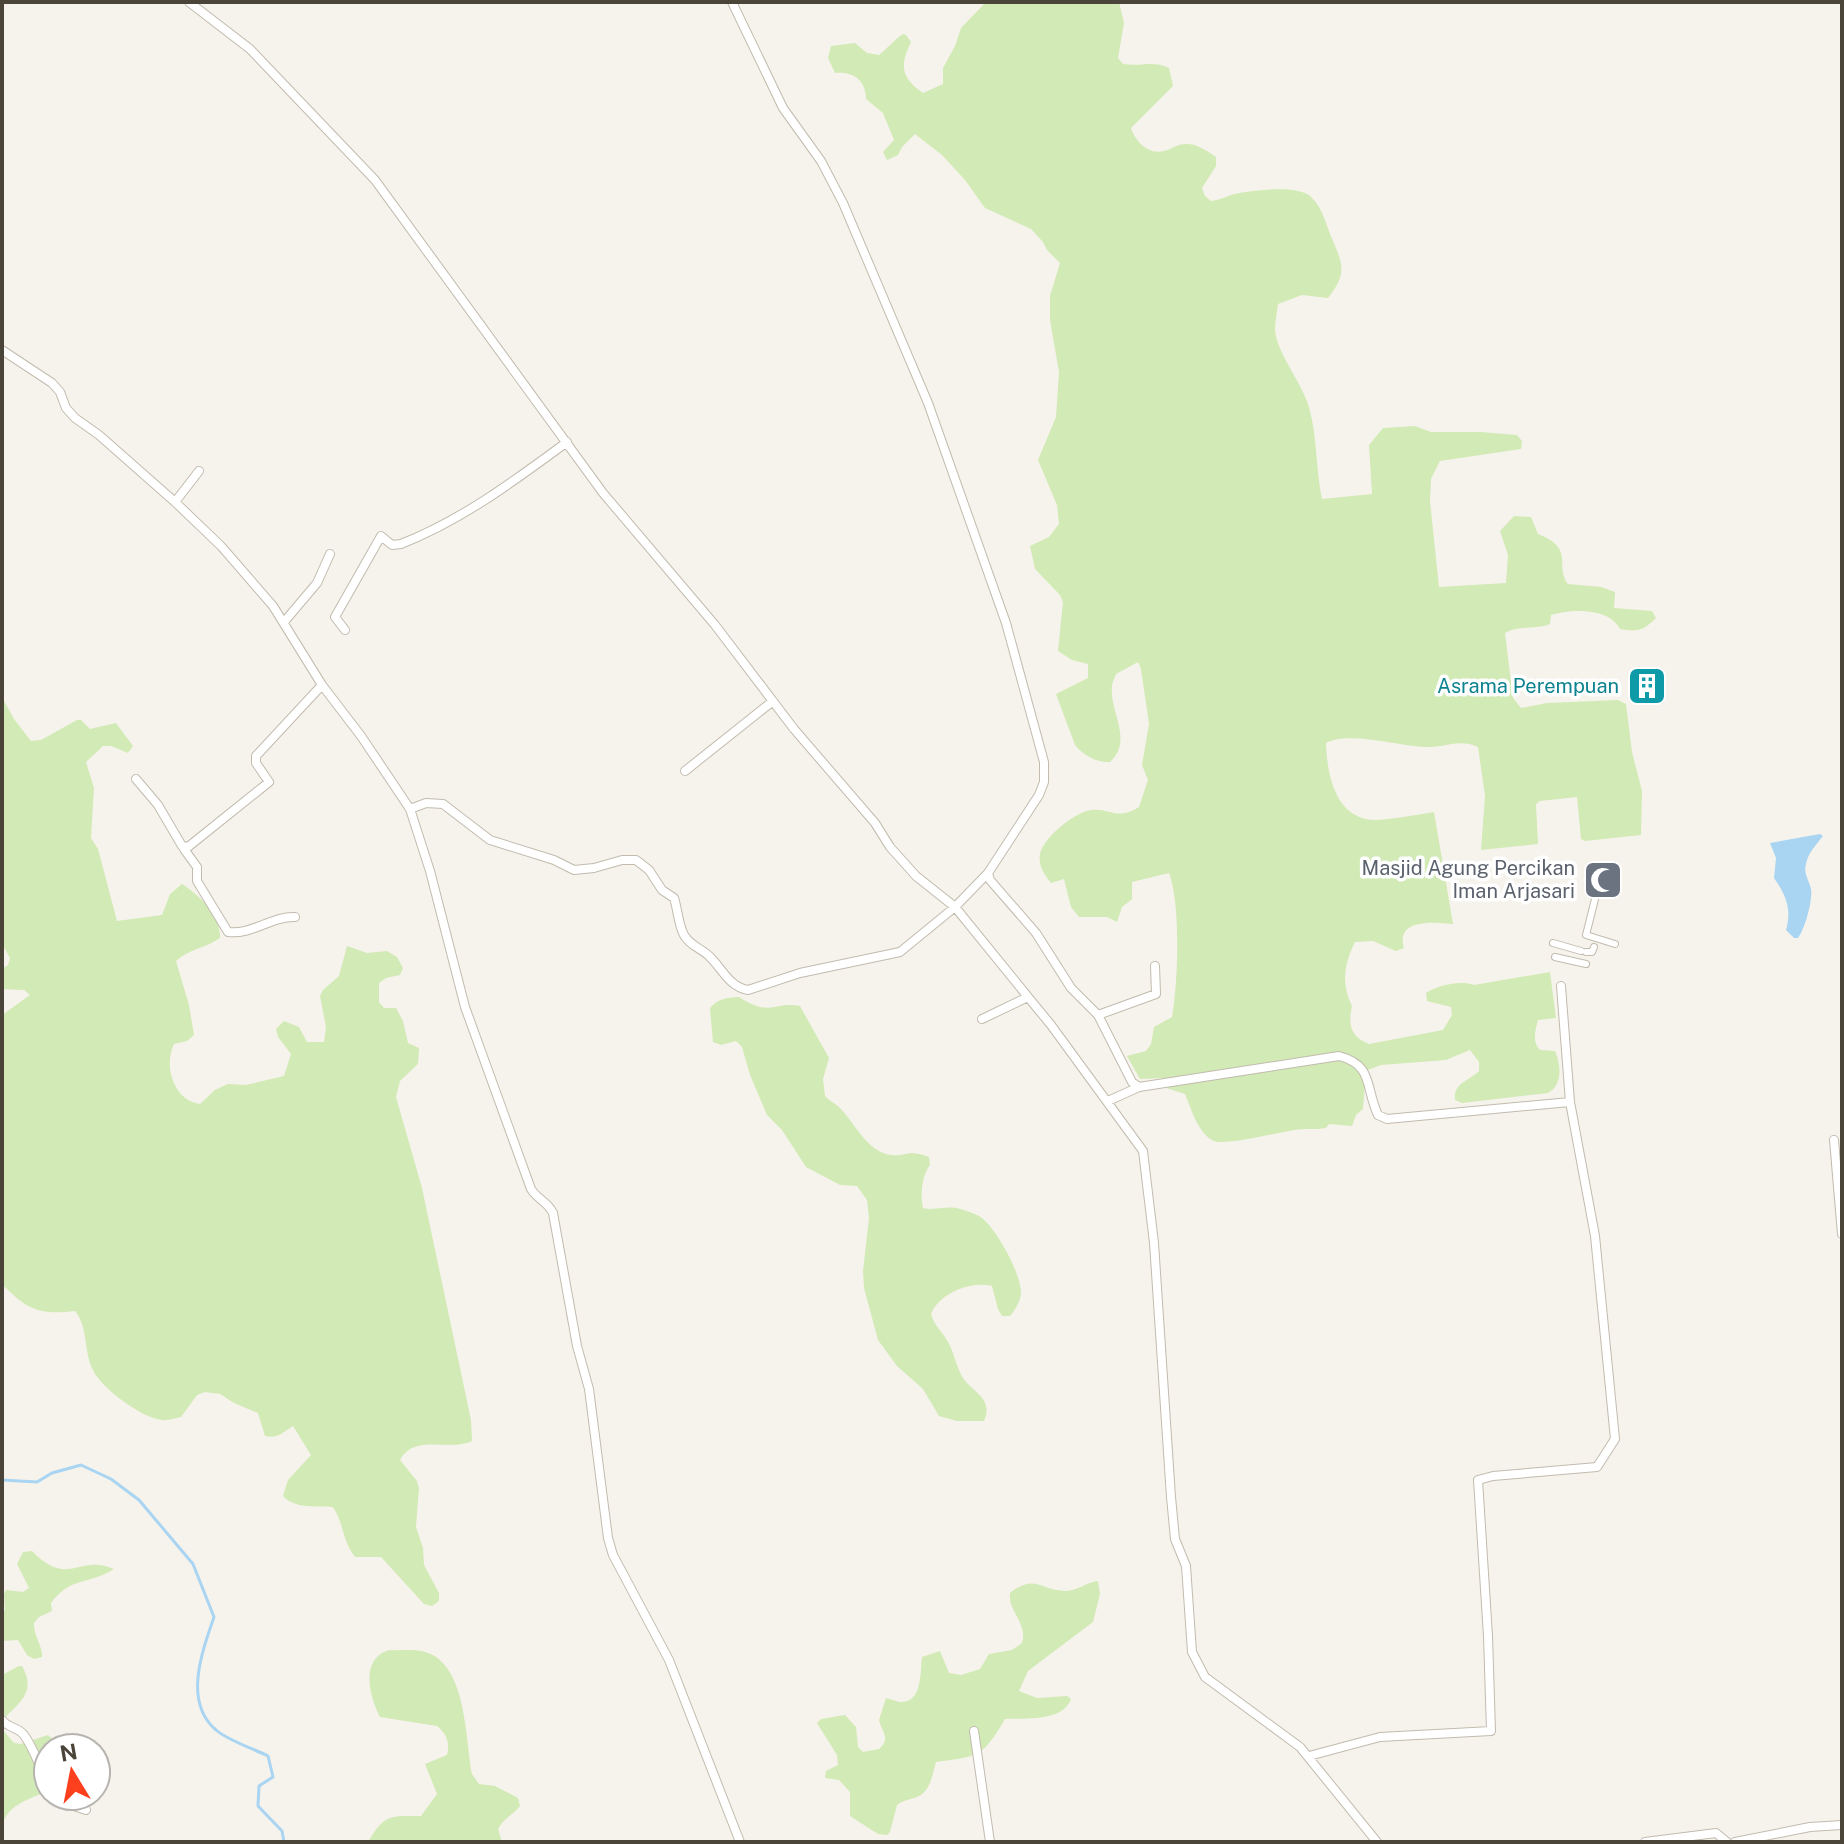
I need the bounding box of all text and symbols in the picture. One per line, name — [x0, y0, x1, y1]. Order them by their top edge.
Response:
building icon: Asrama Perempuan — [1626, 665, 1668, 707]
place label: Asrama Perempuan — [1437, 674, 1619, 698]
place label: Masjid Agung Percikan Iman Arjasari — [1362, 856, 1575, 903]
mosque icon: Masjid Agung Percikan Iman Arjasari — [1582, 859, 1624, 901]
north arrow — [32, 1732, 112, 1812]
text: N — [58, 1738, 79, 1767]

